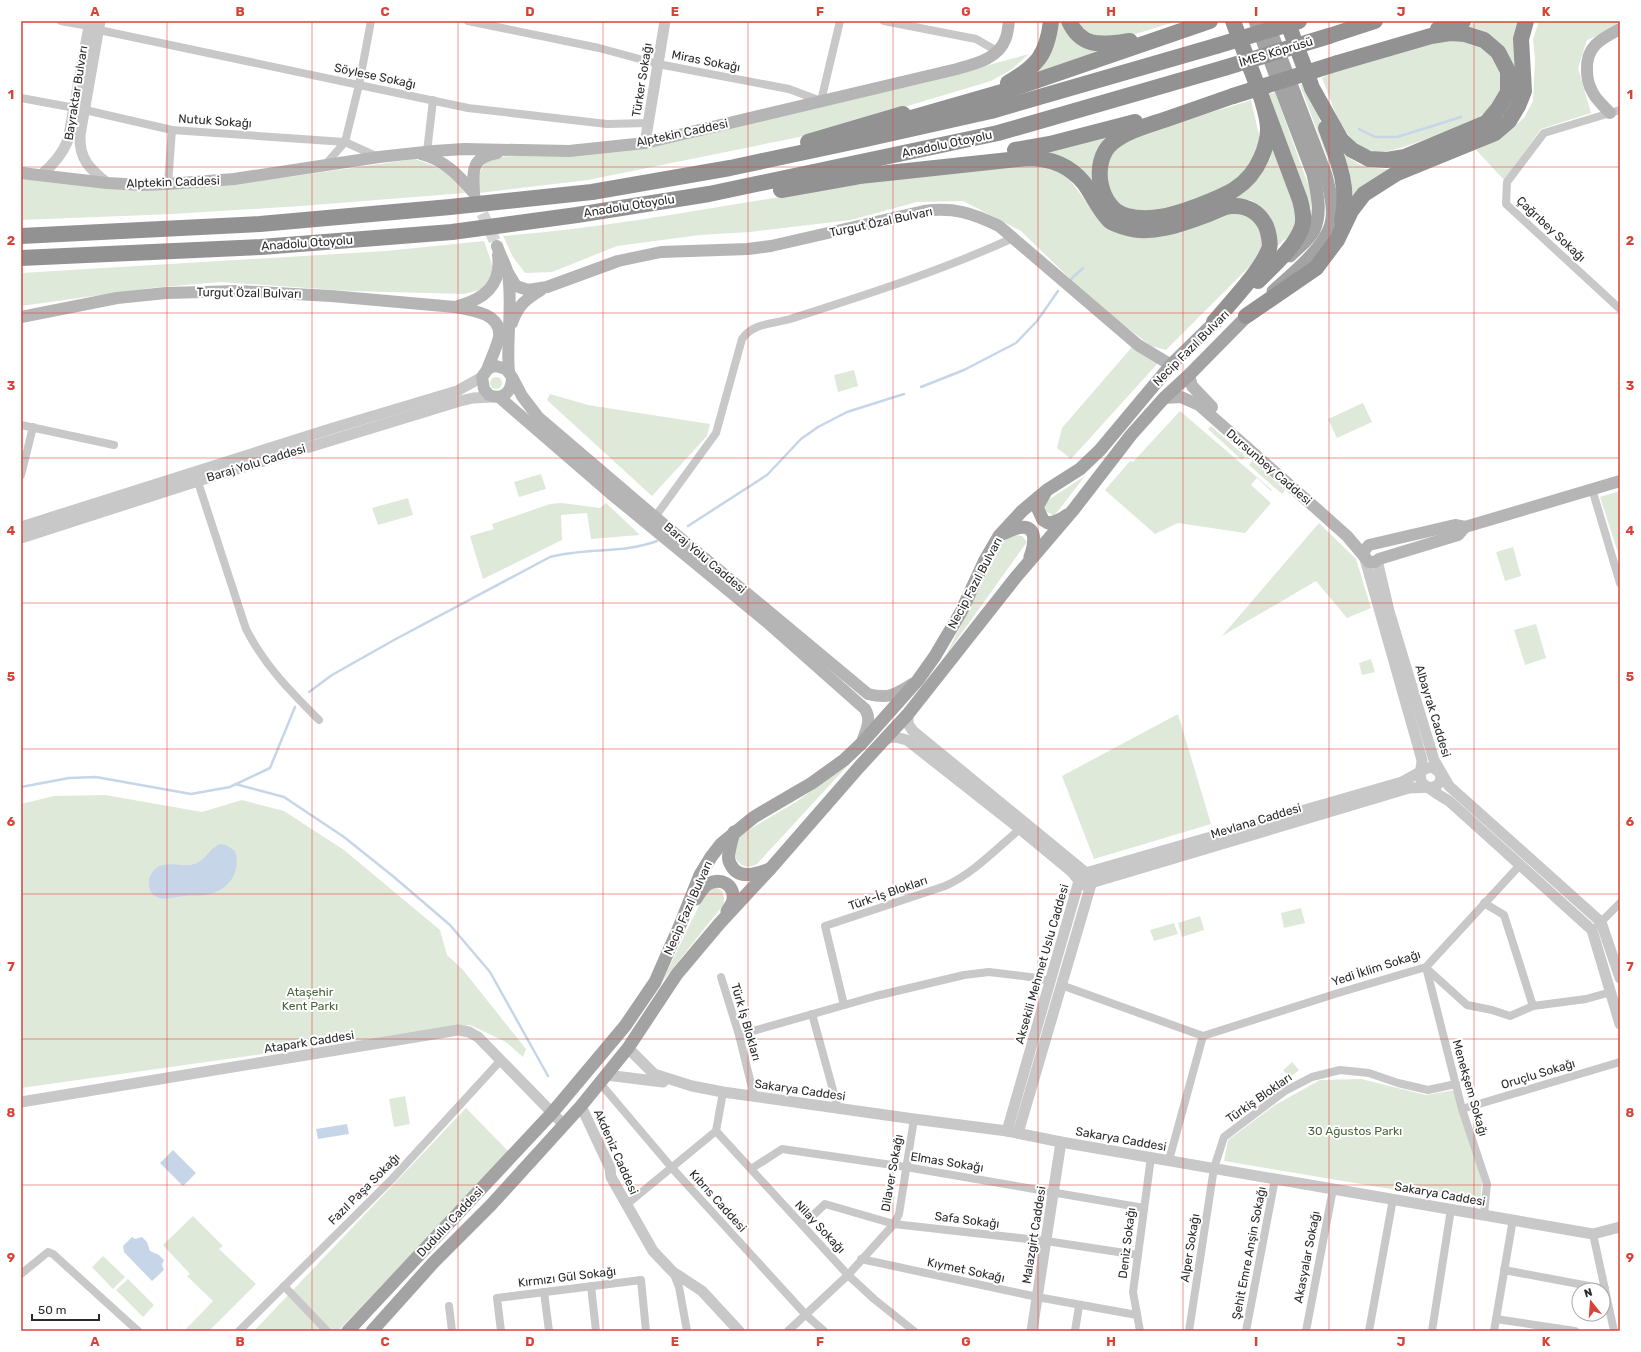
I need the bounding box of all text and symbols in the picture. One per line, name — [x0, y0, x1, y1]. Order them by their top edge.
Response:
text: A — [90, 4, 100, 19]
text: B — [235, 4, 245, 19]
text: C — [380, 4, 390, 19]
text: D — [525, 4, 535, 19]
text: E — [671, 4, 679, 19]
text: F — [816, 4, 824, 19]
text: G — [961, 4, 971, 19]
text: H — [1106, 4, 1116, 19]
text: I — [1254, 4, 1258, 19]
text: J — [1397, 4, 1405, 19]
text: K — [1542, 4, 1551, 19]
street label: İMES Köprüsü — [1237, 34, 1315, 70]
street label: Türker Sokağı — [629, 42, 655, 118]
street label: Bayraktar Bulvarı — [62, 45, 90, 141]
street label: Miras Sokağı — [670, 47, 742, 75]
street label: Söylese Sokağı — [333, 60, 417, 92]
text: 1 — [8, 87, 14, 102]
text: 1 — [1627, 87, 1633, 102]
street label: Nutuk Sokağı — [178, 111, 252, 131]
street label: Alptekin Caddesi — [635, 116, 729, 150]
street label: Anadolu Otoyolu — [901, 128, 993, 160]
street label: Alptekin Caddesi — [126, 173, 220, 191]
street label: Anadolu Otoyolu — [582, 192, 676, 220]
street label: Çağrıbey Sokağı — [1514, 193, 1588, 265]
street label: Turgut Özal Bulvarı — [828, 204, 934, 240]
text: 2 — [7, 233, 15, 248]
street label: Anadolu Otoyolu — [261, 233, 353, 253]
text: 2 — [1626, 233, 1634, 248]
street label: Turgut Özal Bulvarı — [196, 285, 302, 301]
street label: Necip Fazıl Bulvarı — [1150, 307, 1232, 389]
text: 3 — [7, 378, 16, 393]
text: 3 — [1626, 378, 1635, 393]
street label: Dursunbey Caddesi — [1224, 426, 1314, 508]
street label: Baraj Yolu Caddesi — [205, 441, 307, 485]
street label: Baraj Yolu Caddesi — [661, 520, 749, 596]
text: 4 — [7, 523, 16, 538]
text: 4 — [1626, 523, 1635, 538]
street label: Necip Fazıl Bulvarı — [945, 535, 1005, 631]
street label: Albayrak Caddesi — [1412, 663, 1454, 759]
text: 5 — [7, 669, 15, 684]
text: 5 — [1626, 669, 1634, 684]
street label: Mevlana Caddesi — [1209, 801, 1303, 841]
text: 6 — [7, 814, 16, 829]
text: 6 — [1626, 814, 1635, 829]
street label: Necip Fazıl Bulvarı — [661, 859, 715, 957]
street label: Türk-İş Blokları — [847, 873, 929, 913]
street label: Aksekili Mehmet Uslu Caddesi — [1012, 882, 1072, 1046]
street label: Yedi İklim Sokağı — [1330, 947, 1422, 989]
text: 7 — [7, 959, 15, 974]
text: 7 — [1626, 959, 1634, 974]
street label: Türk İş Blokları — [728, 982, 764, 1063]
park label: Ataşehir Kent Parkı — [282, 985, 338, 1013]
street label: Atapark Caddesi — [263, 1028, 355, 1056]
street label: Menekşem Sokağı — [1450, 1038, 1491, 1138]
street label: Oruçlu Sokağı — [1499, 1056, 1577, 1092]
street label: Türkiş Blokları — [1223, 1070, 1295, 1126]
street label: Sakarya Caddesi — [753, 1077, 847, 1103]
text: 8 — [7, 1105, 16, 1120]
text: 8 — [1626, 1105, 1635, 1120]
street label: Akdeniz Caddesi — [591, 1107, 641, 1197]
street label: Sakarya Caddesi — [1075, 1124, 1168, 1154]
park label: 30 Ağustos Parkı — [1308, 1124, 1402, 1138]
street label: Dilaver Sokağı — [878, 1133, 906, 1213]
street label: Elmas Sokağı — [910, 1149, 985, 1175]
street label: Fazıl Paşa Sokağı — [325, 1150, 403, 1228]
street label: Kıbrıs Caddesi — [687, 1167, 750, 1235]
street label: Sakarya Caddesi — [1394, 1179, 1487, 1209]
street label: Dudullu Caddesi — [414, 1184, 486, 1260]
street label: Malazgirt Caddesi — [1019, 1185, 1049, 1285]
street label: Şehit Emre Anşin Sokağı — [1229, 1185, 1269, 1321]
street label: Nilay Sokağı — [792, 1198, 848, 1256]
street label: Deniz Sokağı — [1116, 1207, 1138, 1279]
street label: Safa Sokağı — [934, 1209, 1000, 1231]
street label: Akasyalar Sokağı — [1291, 1210, 1323, 1304]
street label: Alper Sokağı — [1178, 1213, 1202, 1283]
text: 9 — [7, 1250, 15, 1265]
text: 9 — [1626, 1250, 1634, 1265]
street label: Kıymet Sokağı — [926, 1255, 1006, 1285]
street label: Kırmızı Gül Sokağı — [517, 1264, 617, 1290]
north arrow — [1571, 1282, 1611, 1322]
text: N — [1583, 1286, 1594, 1300]
scale bar — [32, 1296, 99, 1322]
text: 50 m — [38, 1303, 66, 1317]
text: A — [90, 1334, 100, 1349]
text: B — [235, 1334, 245, 1349]
text: C — [380, 1334, 390, 1349]
text: D — [525, 1334, 535, 1349]
text: E — [671, 1334, 679, 1349]
text: F — [816, 1334, 824, 1349]
text: G — [961, 1334, 971, 1349]
text: H — [1106, 1334, 1116, 1349]
text: I — [1254, 1334, 1258, 1349]
text: J — [1397, 1334, 1405, 1349]
text: K — [1542, 1334, 1551, 1349]

